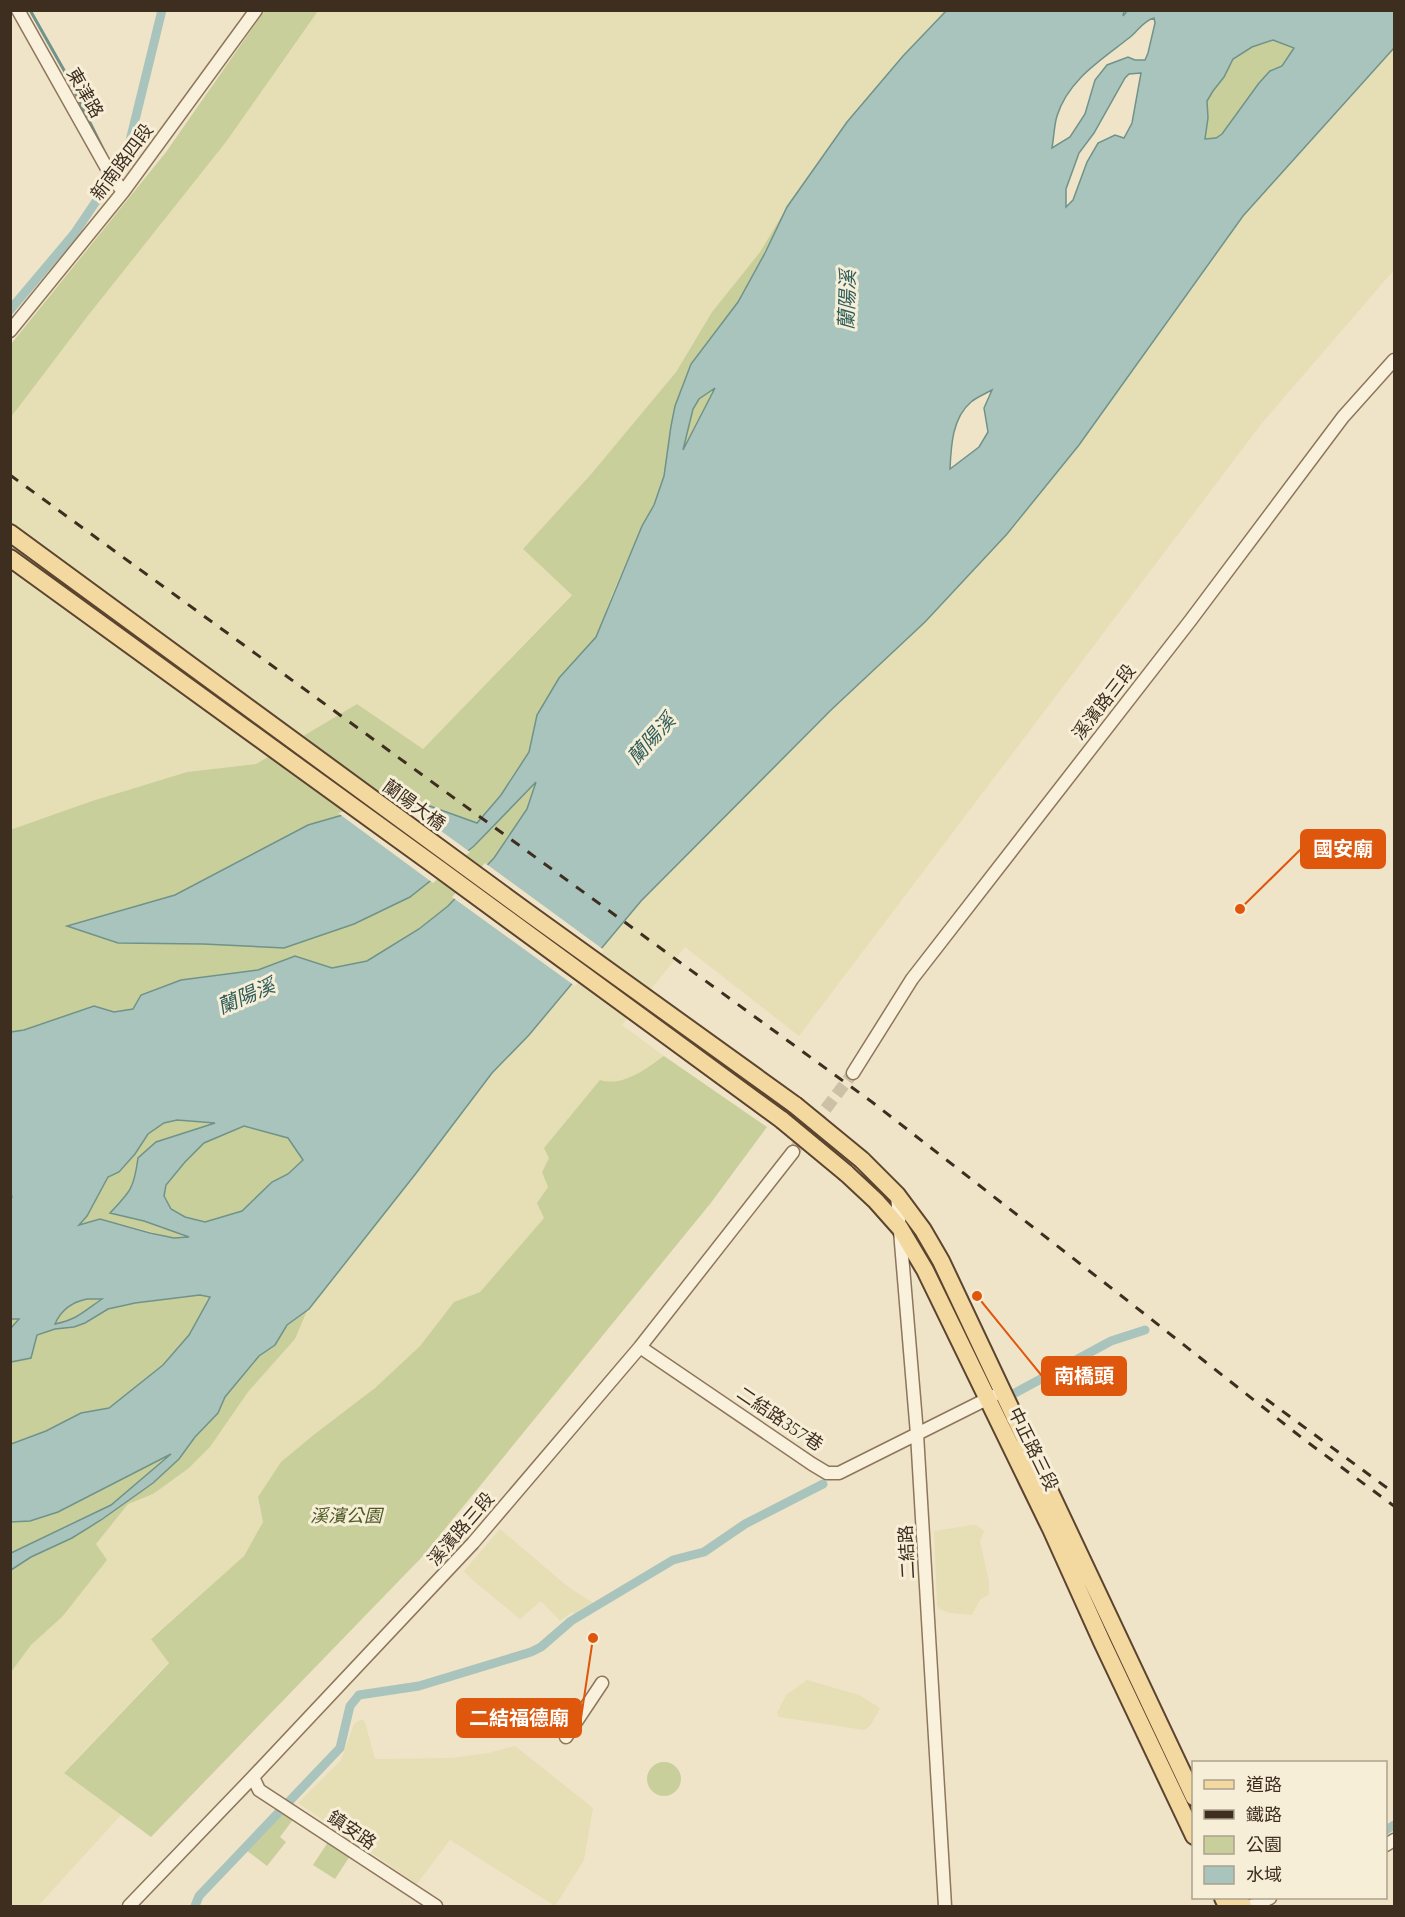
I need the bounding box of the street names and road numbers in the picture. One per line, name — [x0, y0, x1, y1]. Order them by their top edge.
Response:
street label: 東津路 — [63, 65, 107, 121]
street label: 新南路四段 — [87, 120, 157, 204]
street label: 溪濱路三段 — [1068, 660, 1140, 744]
street label: 蘭陽大橋 — [379, 776, 449, 834]
street label: 二結路357巷 — [733, 1383, 827, 1455]
street label: 中正路三段 — [1004, 1404, 1062, 1494]
street label: 溪濱路三段 — [424, 1488, 498, 1570]
street label: 二結路 — [896, 1525, 918, 1579]
street label: 鎮安路 — [324, 1807, 380, 1853]

